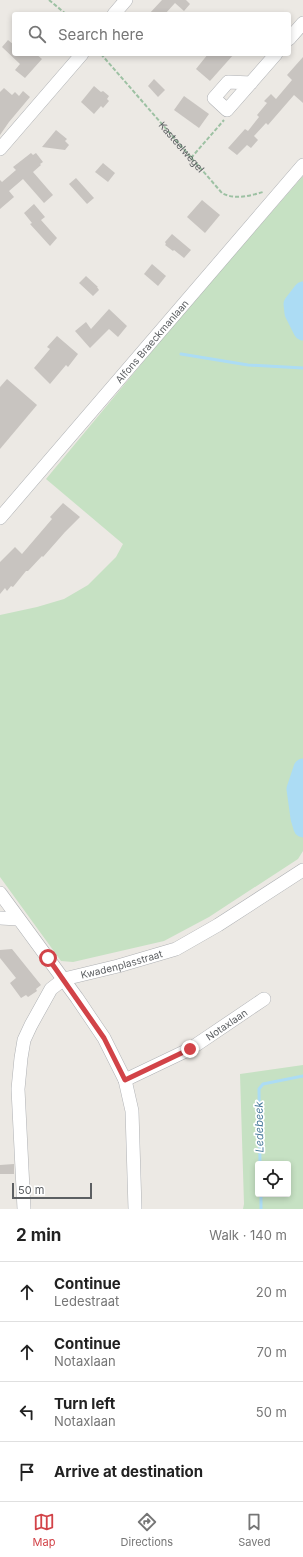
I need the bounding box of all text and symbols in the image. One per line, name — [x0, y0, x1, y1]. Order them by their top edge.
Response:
search box — [12, 12, 291, 56]
icon: search — [26, 23, 48, 45]
text: Search here — [58, 25, 144, 44]
street label: Kasteelwegel — [156, 119, 207, 175]
street label: Alfons Braeckmanlaan — [113, 297, 191, 385]
street label: Kwadenplasstraat — [79, 947, 164, 981]
route start — [39, 949, 57, 967]
street label: Notaxlaan — [203, 1006, 250, 1043]
route end — [181, 1040, 199, 1058]
water label: Ledebeek — [252, 1100, 266, 1153]
map controls — [255, 1161, 291, 1197]
button: locate — [255, 1161, 291, 1197]
scale bar — [12, 1181, 92, 1200]
text: 50 m — [18, 1183, 44, 1197]
text: 2 min — [16, 1225, 61, 1245]
text: Walk · 140 m — [209, 1227, 287, 1243]
text: Continue — [54, 1274, 121, 1293]
icon: ahead — [16, 1281, 38, 1303]
text: 20 m — [256, 1284, 287, 1300]
text: Ledestraat — [54, 1293, 119, 1309]
text: Continue — [54, 1334, 121, 1353]
icon: ahead — [16, 1341, 38, 1363]
text: 70 m — [257, 1344, 287, 1360]
text: Notaxlaan — [54, 1353, 116, 1369]
text: Turn left — [54, 1394, 115, 1413]
icon: left — [16, 1401, 38, 1423]
text: 50 m — [256, 1404, 287, 1420]
text: Notaxlaan — [54, 1413, 116, 1429]
icon: arrive — [16, 1461, 38, 1483]
text: Arrive at destination — [54, 1462, 203, 1481]
tab: Map — [33, 1511, 55, 1549]
tab: Directions — [121, 1511, 173, 1549]
tab: Saved — [238, 1511, 270, 1549]

